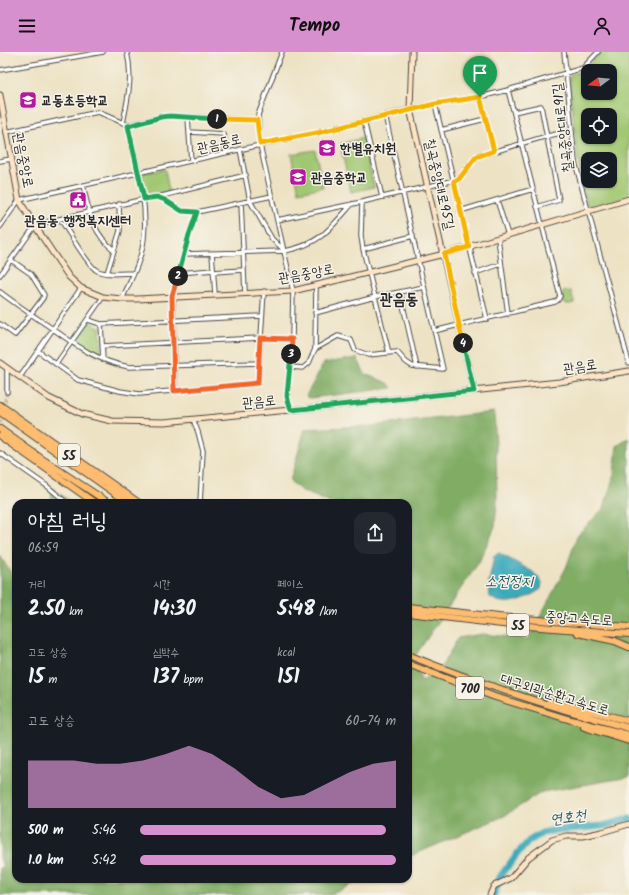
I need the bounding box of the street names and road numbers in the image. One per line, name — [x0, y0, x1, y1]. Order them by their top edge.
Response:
street label: 칠곡중앙대로91길 — [546, 81, 579, 174]
street label: 관음동로 — [195, 128, 244, 160]
street label: 관음중앙로 — [7, 130, 39, 190]
street label: 칠곡중앙대로95길 — [418, 136, 460, 233]
street label: 관음중앙로 — [277, 258, 336, 290]
street label: 관음로 — [562, 353, 599, 380]
street label: 관음로 — [241, 390, 277, 414]
road number: 55 — [58, 444, 80, 466]
street label: 중앙고속도로 — [544, 606, 613, 632]
road number: 55 — [507, 614, 529, 636]
street label: 대구외곽순환고속도로 — [498, 668, 612, 722]
road number: 700 — [456, 677, 484, 699]

